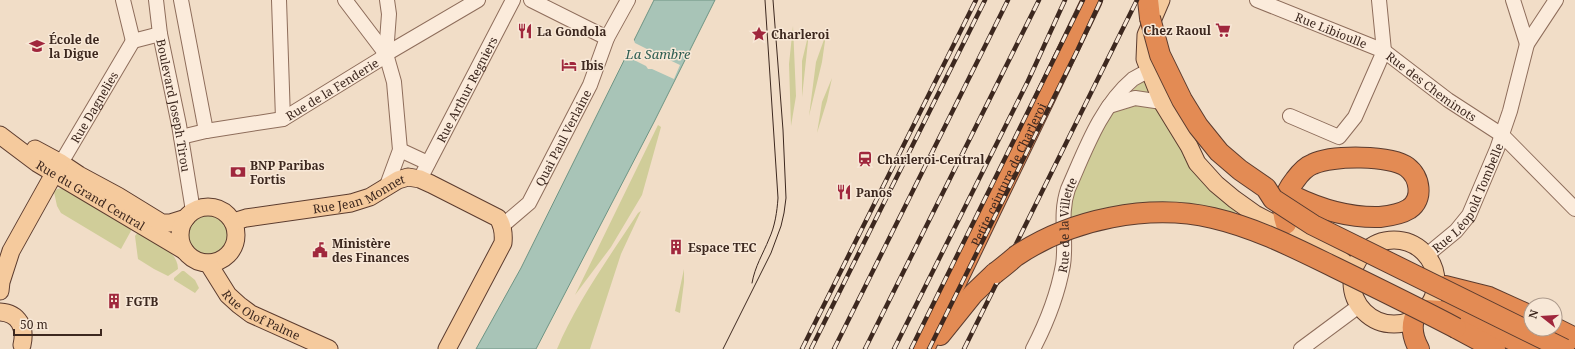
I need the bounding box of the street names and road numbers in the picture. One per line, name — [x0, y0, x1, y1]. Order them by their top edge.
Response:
street label: Rue Libioulle — [1293, 8, 1370, 52]
street label: Rue Arthur Regniers — [432, 33, 501, 145]
street label: Boulevard Joseph Tirou — [153, 37, 195, 173]
street label: Rue des Cheminots — [1383, 47, 1480, 125]
street label: Rue de la Fenderie — [282, 54, 382, 124]
street label: Rue Dagnelies — [66, 68, 122, 146]
street label: Quai Paul Verlaine — [531, 86, 595, 189]
street label: Petite ceinture de Charleroi — [966, 99, 1050, 249]
street label: Rue Léopold Tombelle — [1428, 141, 1507, 256]
street label: Rue du Grand Central — [33, 156, 149, 234]
street label: Rue Jean Monnet — [312, 170, 407, 217]
street label: Rue de la Villette — [1053, 175, 1081, 274]
street label: Rue Olof Palme — [218, 287, 303, 344]

